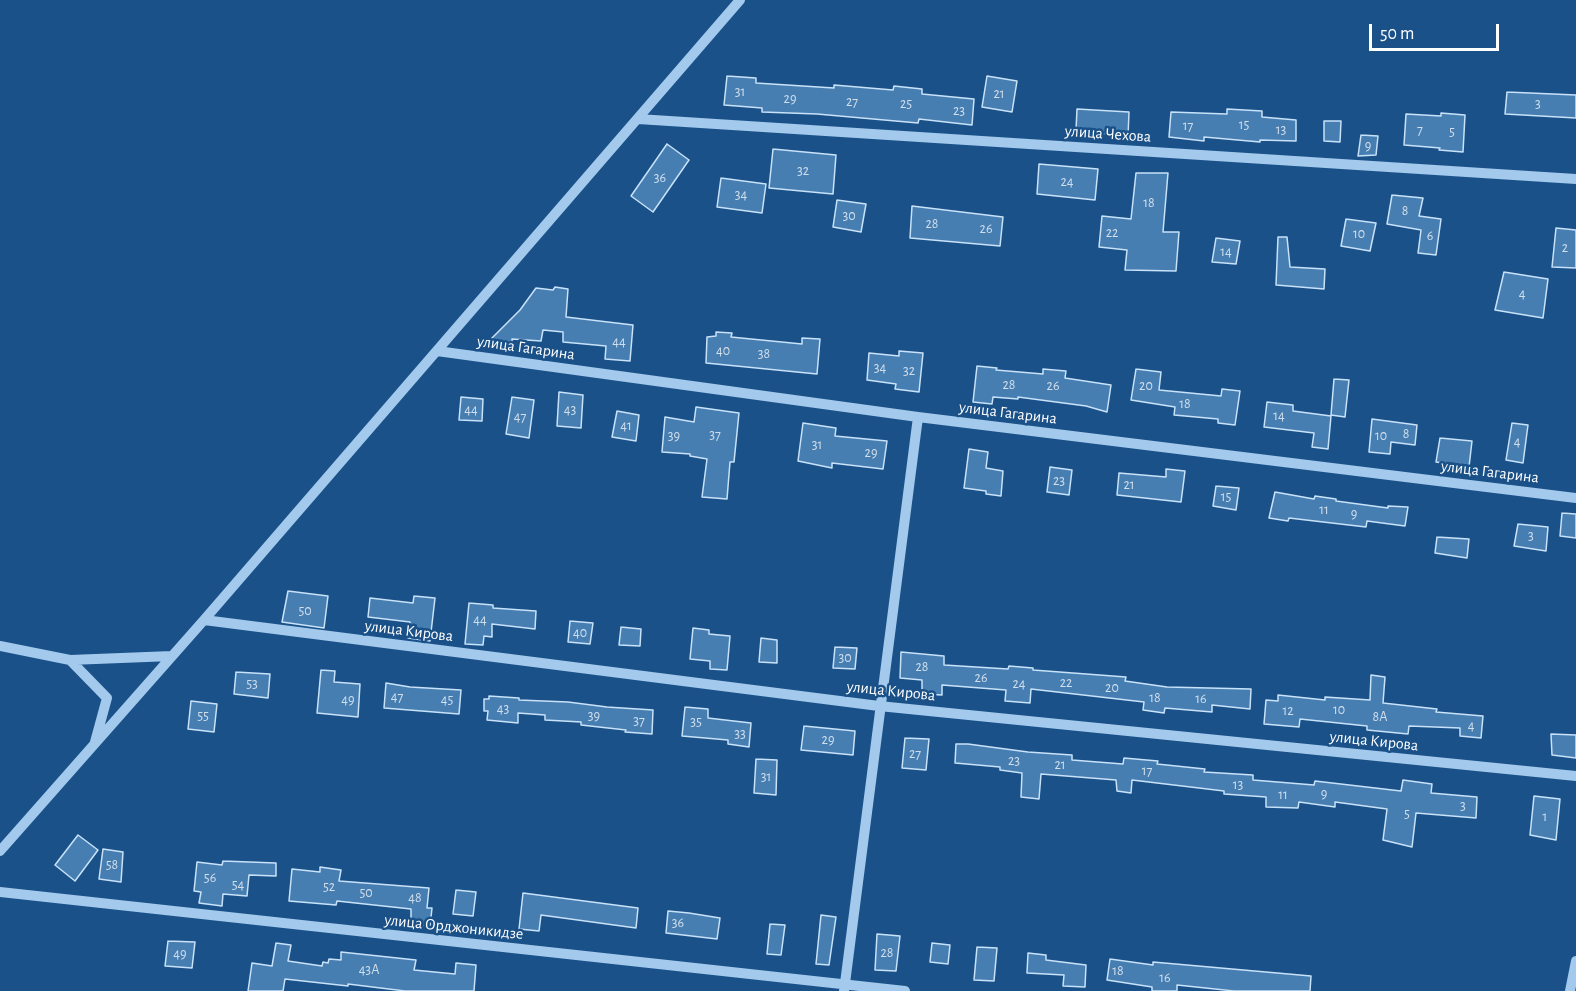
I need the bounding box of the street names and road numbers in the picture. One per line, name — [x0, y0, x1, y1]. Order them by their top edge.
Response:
street label: улица Чехова — [1064, 121, 1152, 147]
street label: улица Гагарина — [476, 332, 576, 364]
street label: улица Гагарина — [958, 397, 1058, 429]
street label: улица Гагарина — [1440, 456, 1540, 488]
street label: улица Кирова — [364, 616, 454, 646]
street label: улица Кирова — [846, 677, 936, 705]
street label: улица Кирова — [1329, 727, 1419, 755]
street label: улица Орджоникидзе — [384, 910, 524, 944]

